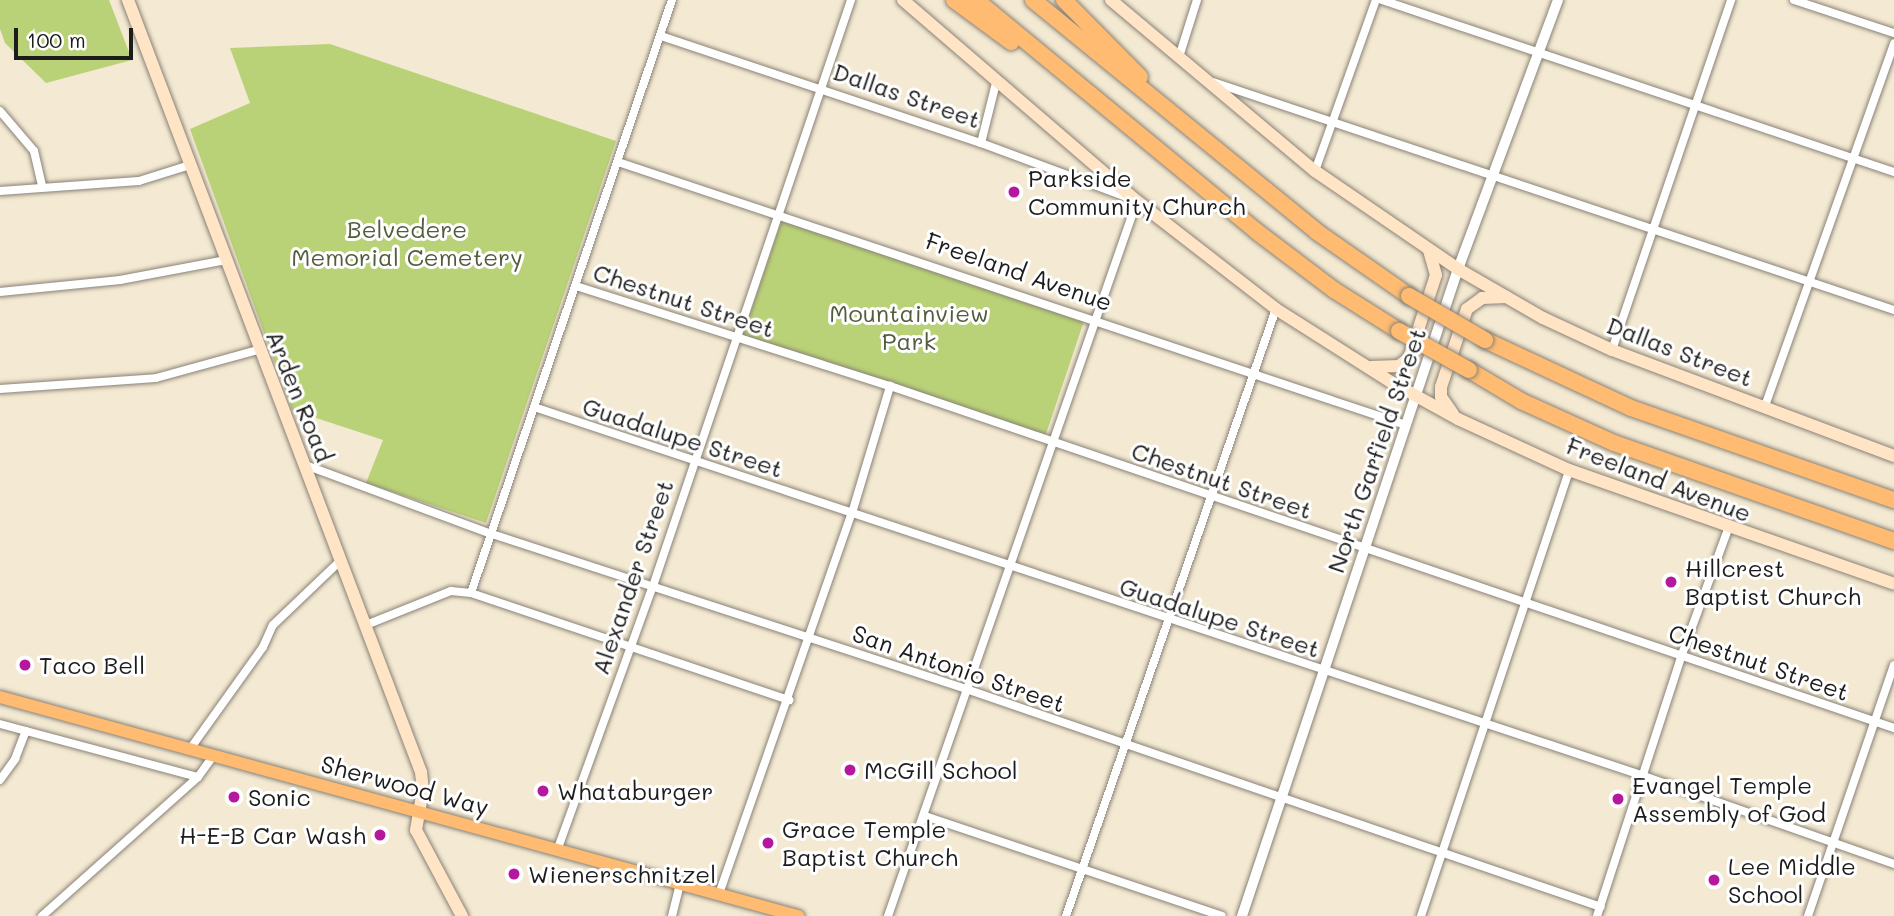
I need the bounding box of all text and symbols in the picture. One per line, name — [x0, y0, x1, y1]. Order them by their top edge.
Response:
scale bar — [18, 14, 136, 58]
text: 100 m — [27, 26, 86, 53]
street label: Dallas Street — [829, 56, 985, 134]
place label: Parkside Community Church — [1028, 164, 1246, 220]
marker: Parkside Community Church — [1006, 184, 1022, 200]
park label: Belvedere Memorial Cemetery — [291, 215, 523, 271]
street label: Freeland Avenue — [922, 226, 1116, 316]
street label: Chestnut Street — [590, 257, 778, 343]
park label: Mountainview Park — [829, 299, 989, 355]
street label: Dallas Street — [1603, 310, 1757, 392]
street label: North Garfield Street — [1320, 324, 1432, 576]
street label: Arden Road — [261, 326, 339, 466]
street label: Guadalupe Street — [579, 391, 787, 483]
street label: Freeland Avenue — [1563, 431, 1755, 527]
street label: Chestnut Street — [1128, 436, 1316, 524]
street label: Alexander Street — [585, 476, 679, 678]
place label: Hillcrest Baptist Church — [1685, 554, 1861, 610]
street label: Guadalupe Street — [1116, 571, 1324, 663]
marker: Hillcrest Baptist Church — [1663, 574, 1679, 590]
street label: San Antonio Street — [849, 618, 1069, 718]
street label: Chestnut Street — [1665, 618, 1853, 706]
place label: Taco Bell — [39, 651, 145, 679]
marker: Taco Bell — [17, 657, 33, 673]
street label: Sherwood Way — [318, 749, 492, 821]
place label: McGill School — [864, 756, 1018, 784]
marker: McGill School — [842, 762, 858, 778]
place label: Evangel Temple Assembly of God — [1632, 771, 1826, 827]
place label: Whataburger — [557, 777, 713, 805]
place label: Sonic — [248, 783, 310, 811]
marker: Whataburger — [535, 783, 551, 799]
marker: Sonic — [226, 789, 242, 805]
marker: Evangel Temple Assembly of God — [1610, 791, 1626, 807]
place label: Grace Temple Baptist Church — [782, 815, 958, 871]
place label: H-E-B Car Wash — [179, 821, 366, 849]
marker: H-E-B Car Wash — [372, 827, 388, 843]
marker: Grace Temple Baptist Church — [760, 835, 776, 851]
place label: Lee Middle School — [1728, 852, 1856, 908]
place label: Wienerschnitzel — [528, 860, 716, 888]
marker: Wienerschnitzel — [506, 866, 522, 882]
marker: Lee Middle School — [1706, 872, 1722, 888]

